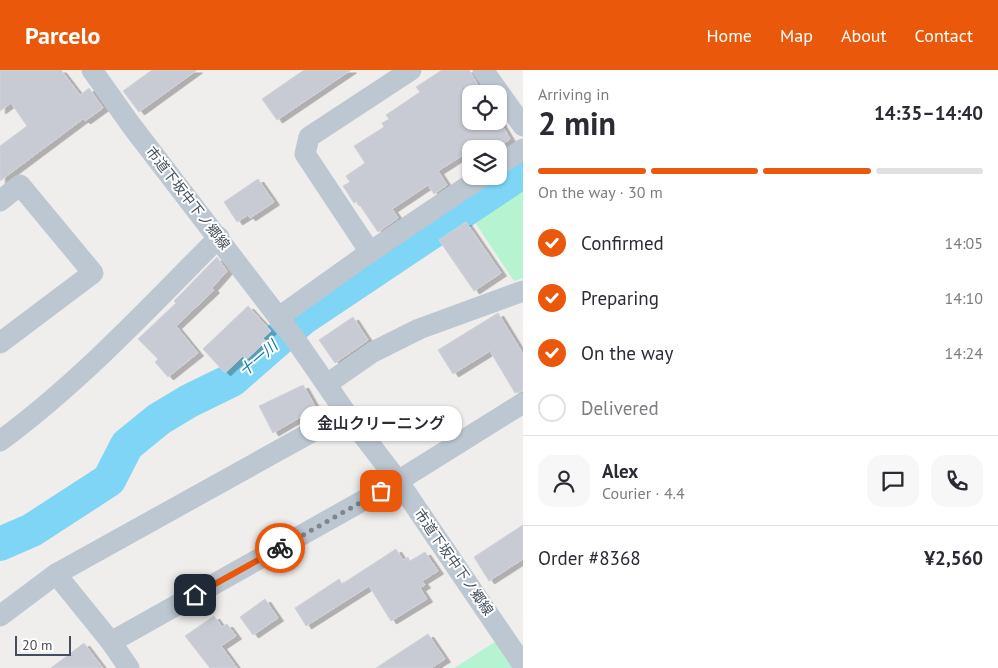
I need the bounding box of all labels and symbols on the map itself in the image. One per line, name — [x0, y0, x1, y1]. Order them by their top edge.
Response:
street label: 市道下坂中下ノ郷線 — [142, 143, 234, 253]
water label: 十一川 — [235, 335, 283, 380]
callout: 金山クリーニング — [300, 406, 462, 441]
pin — [360, 470, 402, 512]
street label: 市道下坂中下ノ郷線 — [410, 505, 498, 619]
courier — [255, 523, 305, 573]
pin — [174, 574, 216, 616]
scale bar — [15, 633, 71, 656]

